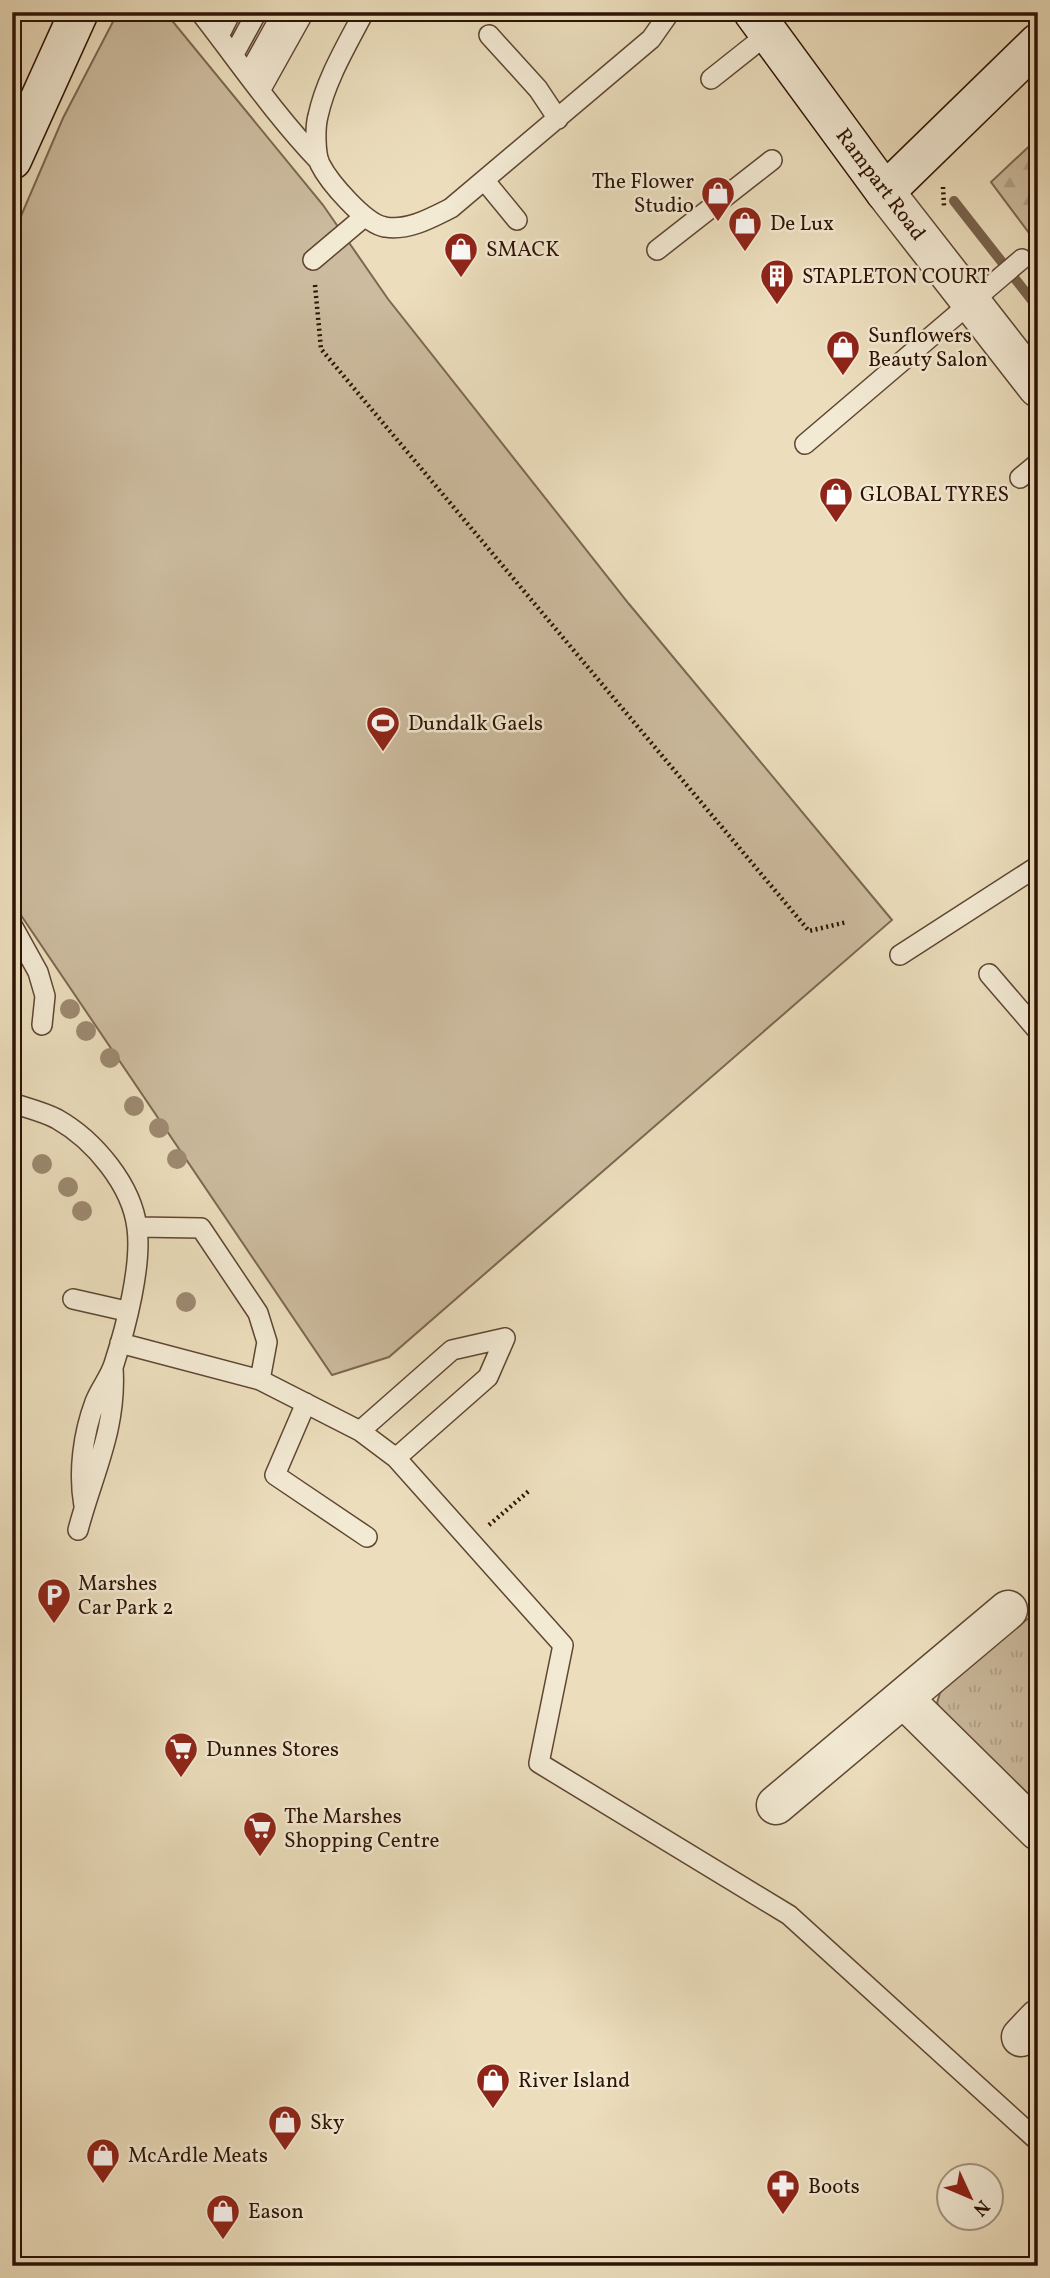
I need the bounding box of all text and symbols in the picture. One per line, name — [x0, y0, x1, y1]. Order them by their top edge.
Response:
street label: Rampart Road — [828, 123, 932, 247]
place label: The Flower Studio — [592, 168, 694, 221]
shop icon: The Flower Studio — [699, 174, 737, 223]
shop icon: De Lux — [726, 204, 764, 253]
place label: De Lux — [770, 210, 834, 239]
shop icon: SMACK — [442, 230, 480, 279]
place label: SMACK — [486, 236, 559, 265]
building icon: STAPLETON COURT — [758, 257, 796, 306]
place label: STAPLETON COURT — [802, 263, 990, 292]
place label: Sunflowers Beauty Salon — [868, 322, 988, 375]
shop icon: Sunflowers Beauty Salon — [824, 328, 862, 377]
shop icon: GLOBAL TYRES — [817, 475, 855, 524]
place label: GLOBAL TYRES — [860, 481, 1009, 510]
sports icon: Dundalk Gaels — [364, 704, 402, 753]
place label: Dundalk Gaels — [408, 710, 543, 739]
place label: Marshes Car Park 2 — [78, 1570, 174, 1623]
parking icon: Marshes Car Park 2 — [35, 1576, 73, 1625]
supermarket icon: Dunnes Stores — [162, 1730, 200, 1779]
place label: Dunnes Stores — [206, 1736, 339, 1765]
place label: The Marshes Shopping Centre — [284, 1803, 440, 1856]
supermarket icon: The Marshes Shopping Centre — [241, 1809, 279, 1858]
shop icon: River Island — [474, 2061, 512, 2110]
place label: River Island — [518, 2067, 630, 2096]
shop icon: Sky — [266, 2103, 304, 2152]
place label: Sky — [310, 2109, 345, 2138]
shop icon: McArdle Meats — [84, 2136, 122, 2185]
place label: McArdle Meats — [128, 2142, 268, 2171]
north arrow — [934, 2162, 1004, 2232]
pharmacy icon: Boots — [764, 2167, 802, 2216]
place label: Boots — [808, 2173, 860, 2202]
shop icon: Eason — [204, 2192, 242, 2241]
text: N — [967, 2193, 995, 2222]
place label: Eason — [248, 2198, 304, 2227]

